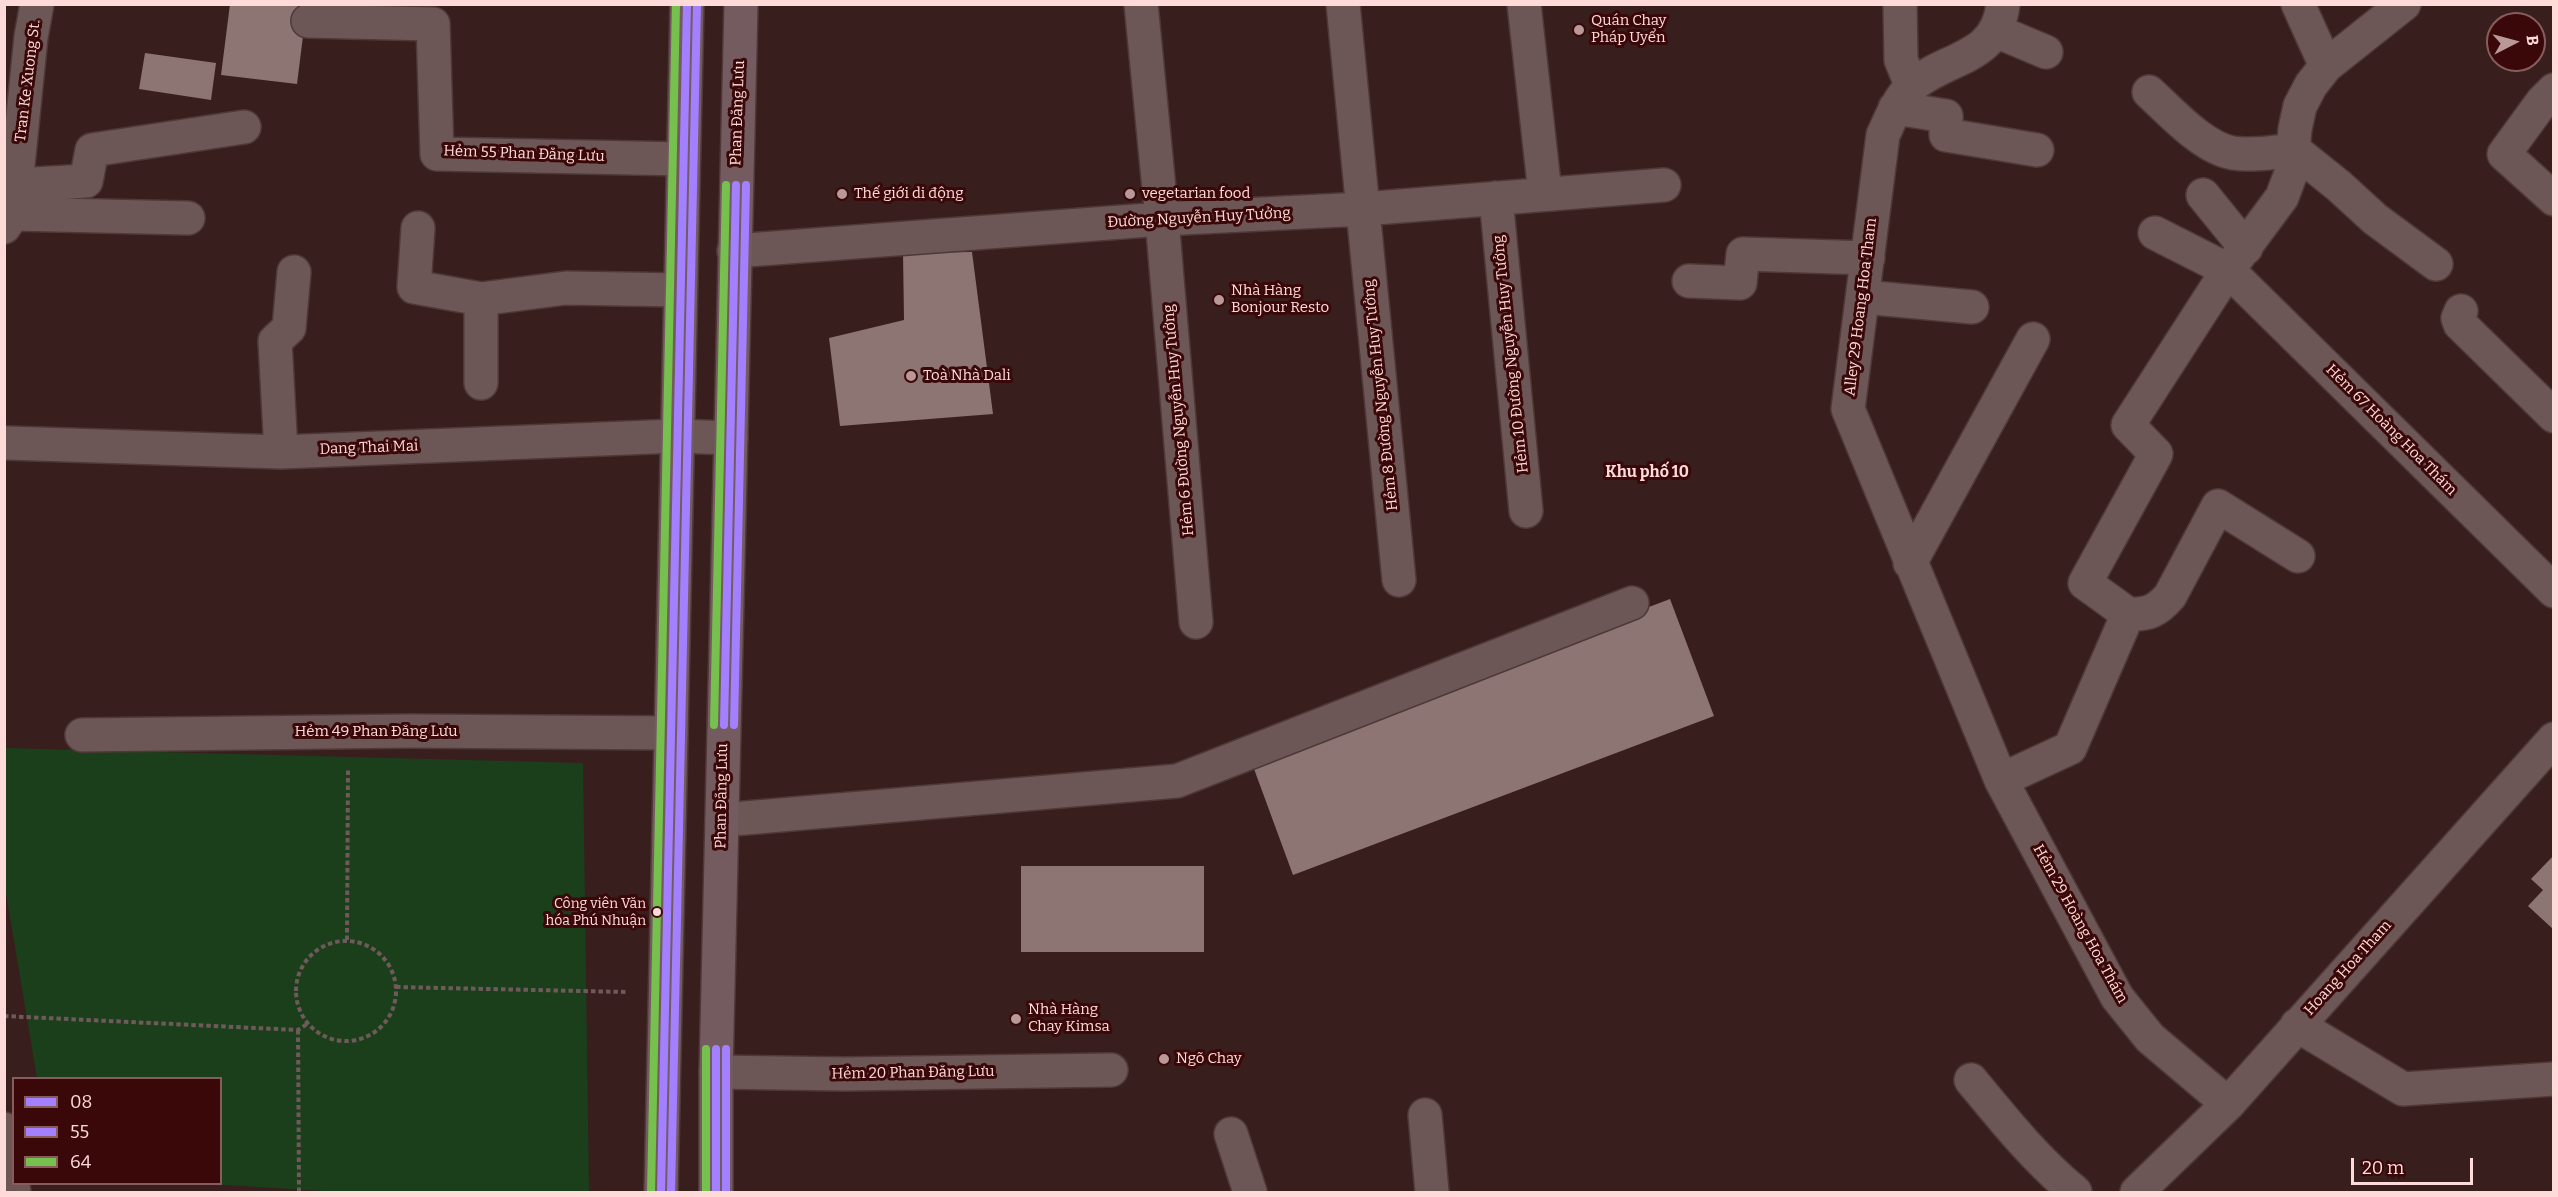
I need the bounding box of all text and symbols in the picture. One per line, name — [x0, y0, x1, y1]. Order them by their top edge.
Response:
place label: Quán Chay Pháp Uyển — [1591, 12, 1666, 47]
north arrow — [2486, 12, 2546, 72]
street label: Tran Ke Xuong St. — [12, 19, 44, 143]
marker: Quán Chay Pháp Uyển — [1572, 23, 1586, 37]
text: B — [2522, 34, 2542, 46]
street label: Phan Đăng Lưu — [727, 60, 749, 166]
street label: Hẻm 55 Phan Đăng Lưu — [443, 142, 605, 166]
place label: Thế giới di động — [854, 185, 964, 203]
place label: vegetarian food — [1142, 185, 1250, 203]
marker: Thế giới di động — [835, 187, 849, 201]
marker: vegetarian food — [1123, 187, 1137, 201]
street label: Đường Nguyễn Huy Tưởng — [1107, 204, 1291, 232]
street label: Alley 29 Hoang Hoa Tham — [1841, 217, 1881, 397]
street label: Hẻm 10 Đường Nguyễn Huy Tưởng — [1490, 234, 1532, 474]
street label: Hẻm 8 Đường Nguyễn Huy Tưởng — [1360, 278, 1402, 512]
place label: Nhà Hàng Bonjour Resto — [1231, 282, 1329, 317]
marker: Nhà Hàng Bonjour Resto — [1212, 293, 1226, 307]
street label: Hẻm 6 Đường Nguyễn Huy Tưởng — [1160, 303, 1198, 537]
street label: Hẻm 67 Hoàng Hoa Thám — [2322, 361, 2460, 499]
place label: Toà Nhà Dali — [923, 367, 1011, 385]
marker: Toà Nhà Dali — [904, 369, 918, 383]
street label: Dang Thai Mai — [319, 437, 419, 459]
district label: Khu phố 10 — [1605, 463, 1689, 483]
street label: Hẻm 49 Phan Đăng Lưu — [295, 723, 457, 741]
street label: Phan Đăng Lưu — [712, 743, 732, 849]
street label: Hẻm 29 Hoàng Hoa Thám — [2029, 842, 2131, 1006]
place label: Công viên Văn hóa Phú Nhuận — [545, 896, 646, 928]
marker: Công viên Văn hóa Phú Nhuận — [651, 906, 663, 918]
street label: Hoang Hoa Tham — [2301, 917, 2395, 1019]
place label: Nhà Hàng Chay Kimsa — [1028, 1001, 1110, 1036]
marker: Nhà Hàng Chay Kimsa — [1009, 1012, 1023, 1026]
place label: Ngõ Chay — [1176, 1050, 1242, 1068]
marker: Ngõ Chay — [1157, 1052, 1171, 1066]
street label: Hẻm 20 Phan Đăng Lưu — [831, 1063, 995, 1083]
legend — [12, 1077, 222, 1185]
text: 08 — [70, 1091, 92, 1113]
text: 55 — [70, 1121, 89, 1143]
scale bar — [2354, 1146, 2476, 1184]
text: 64 — [70, 1151, 91, 1173]
text: 20 m — [2362, 1157, 2404, 1179]

